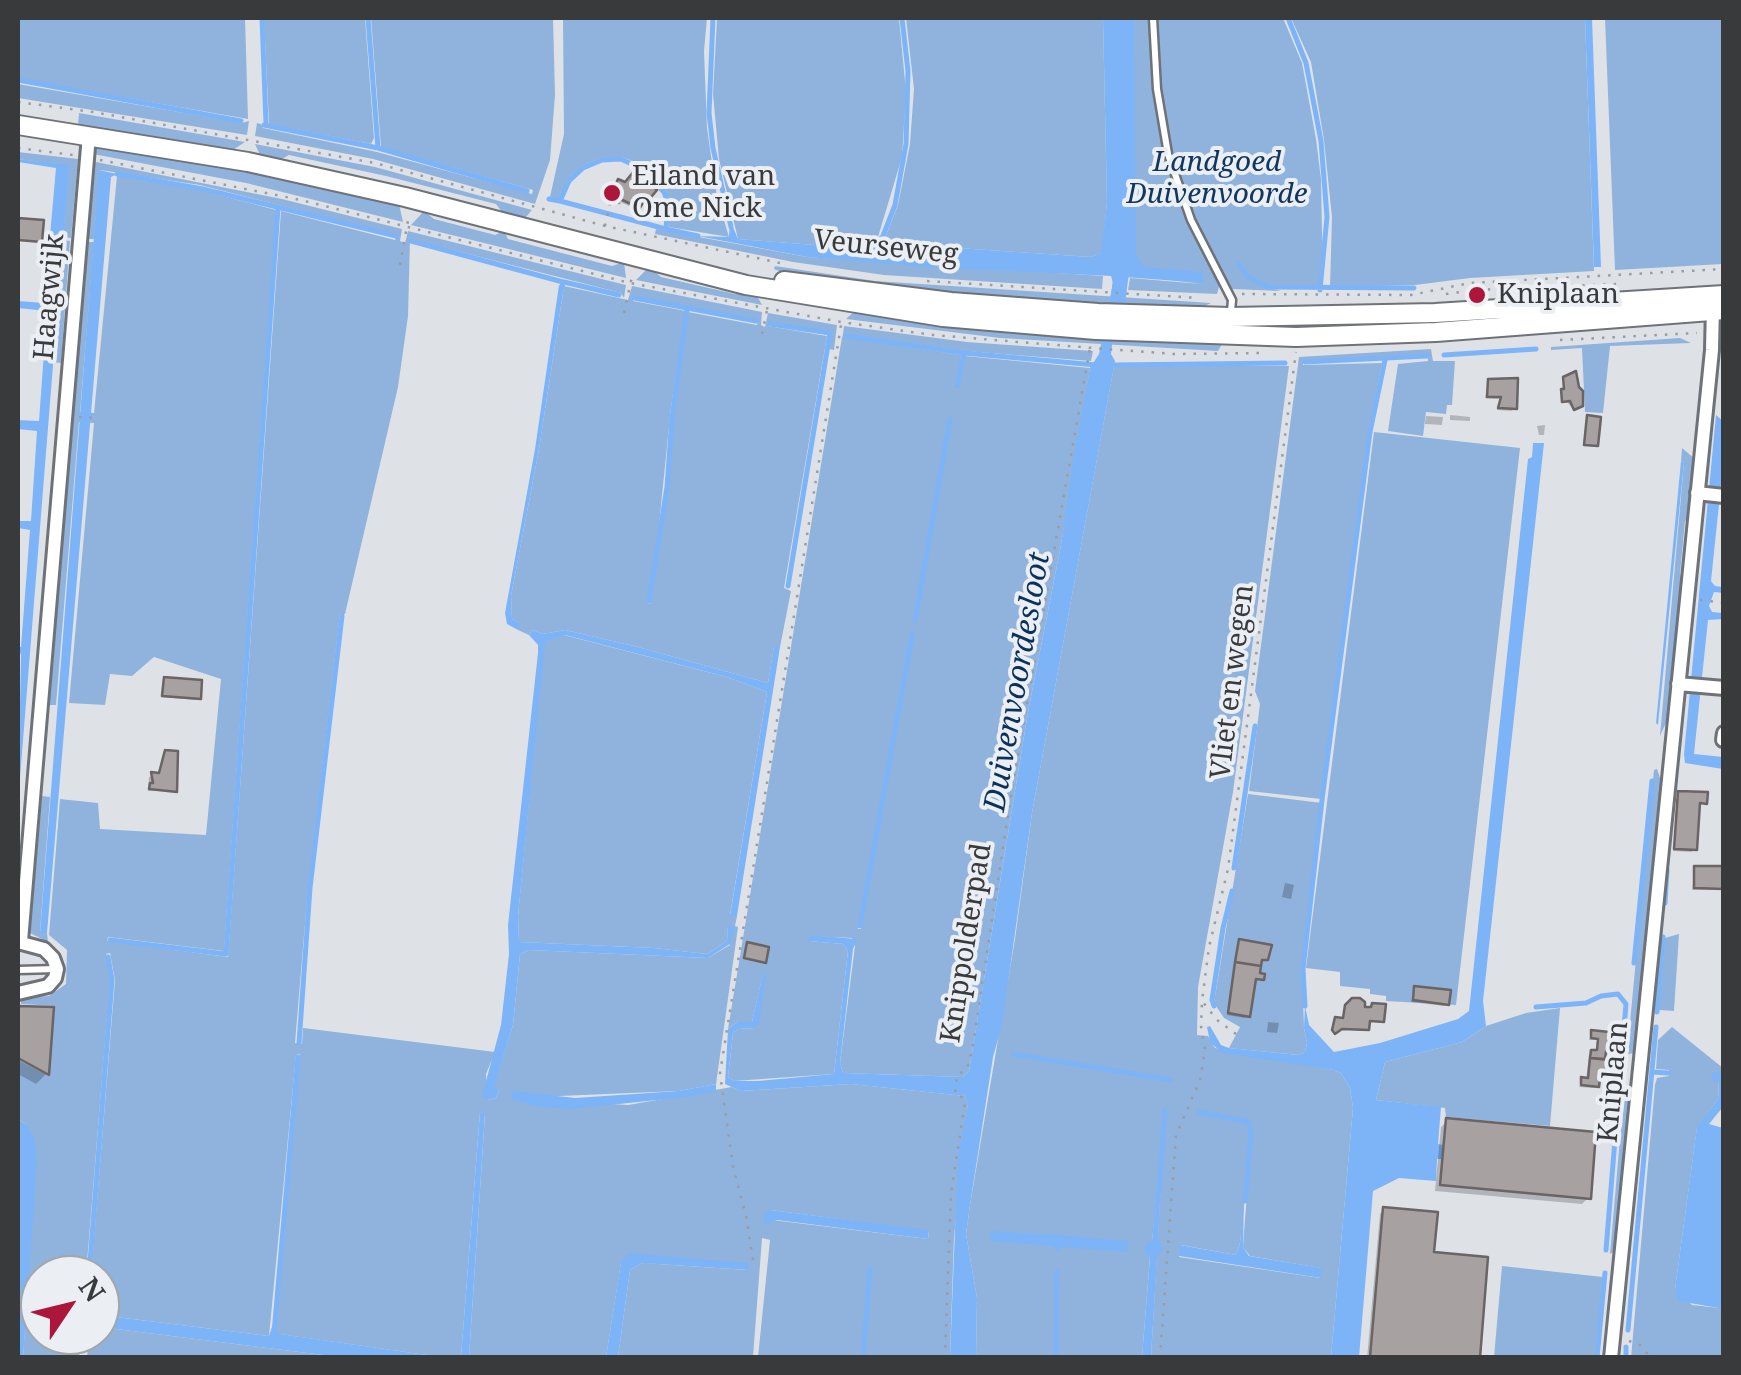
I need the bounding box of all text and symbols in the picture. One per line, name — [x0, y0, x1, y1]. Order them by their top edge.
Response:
park label: Landgoed Duivenvoorde — [1127, 146, 1307, 212]
place label: Eiland van Ome Nick — [632, 160, 775, 226]
marker: Eiland van Ome Nick — [601, 182, 623, 204]
street label: Veurseweg — [812, 224, 960, 272]
street label: Haagwijk — [28, 232, 72, 362]
place label: Kniplaan — [1497, 278, 1619, 312]
marker: Kniplaan — [1466, 284, 1488, 306]
water label: Duivenvoordesloot — [977, 550, 1059, 814]
street label: Vliet en wegen — [1204, 583, 1262, 781]
street label: Knippolderpad — [935, 841, 999, 1045]
street label: Kniplaan — [1592, 1020, 1636, 1144]
north arrow — [20, 1255, 120, 1355]
text: N — [71, 1269, 115, 1309]

